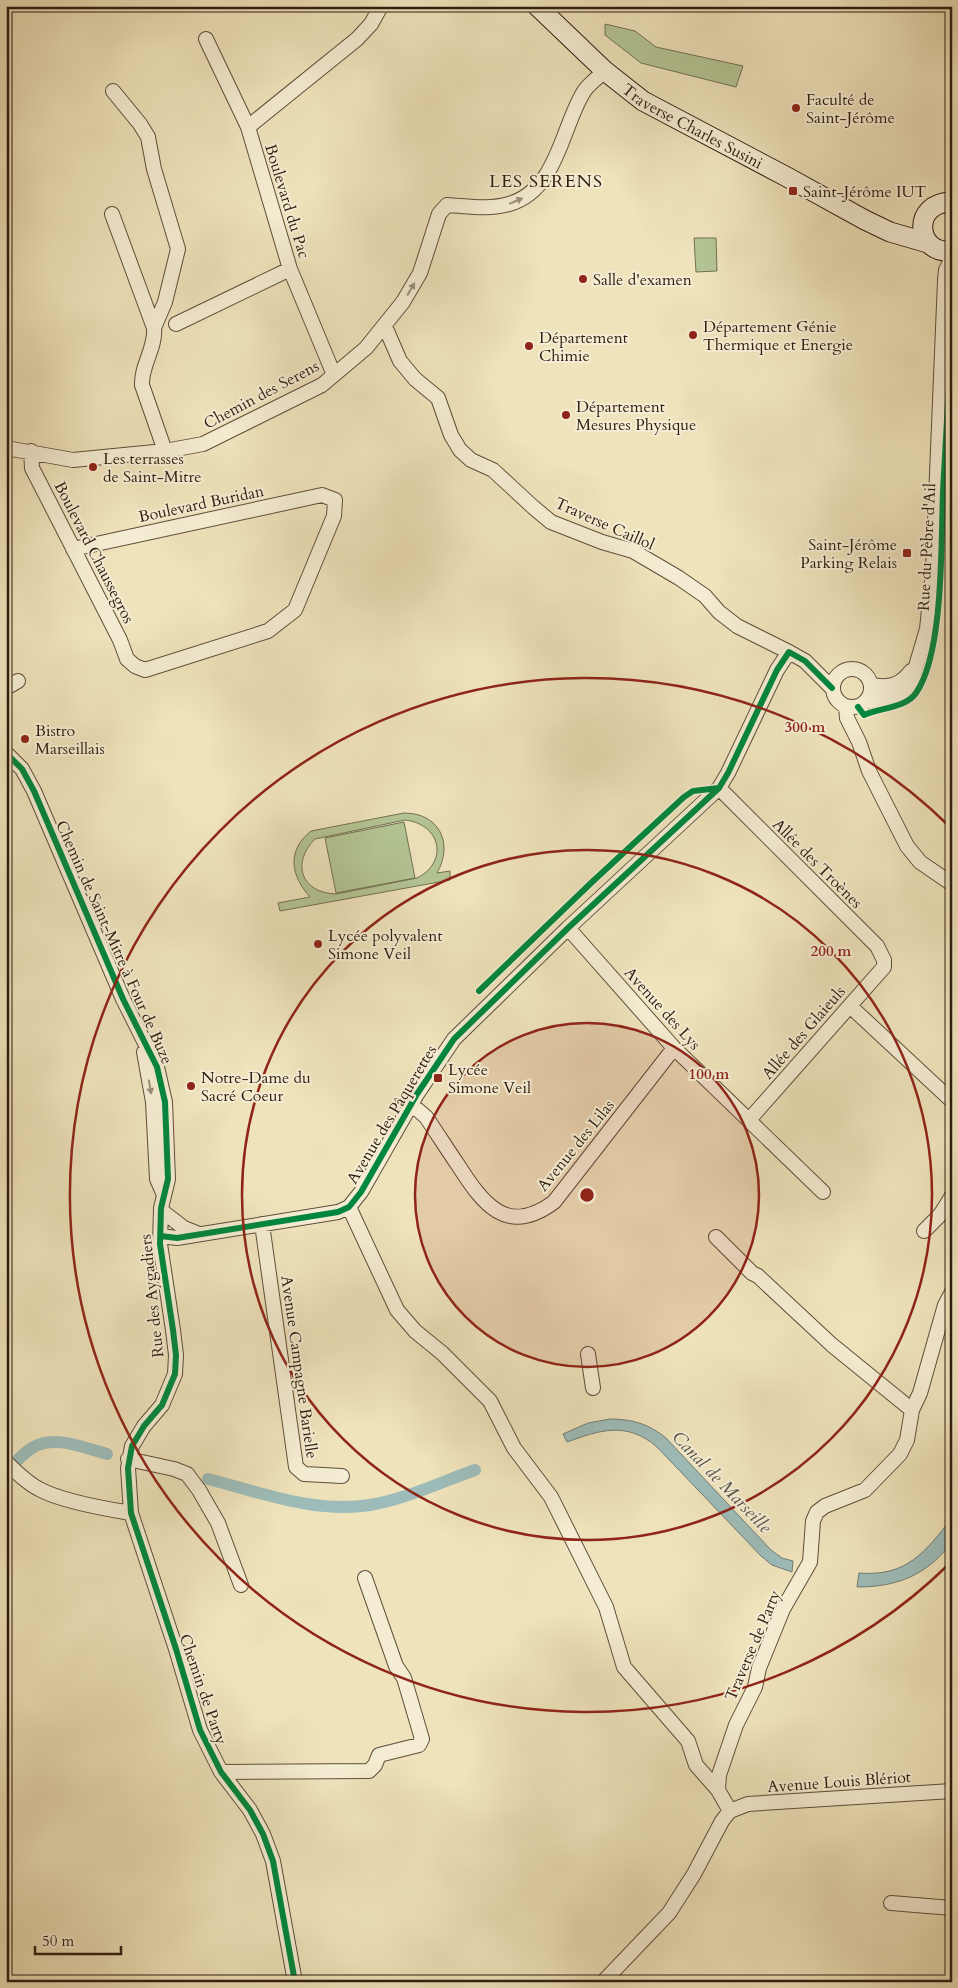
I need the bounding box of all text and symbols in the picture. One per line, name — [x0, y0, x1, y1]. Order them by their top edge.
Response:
street label: Traverse Charles Susini — [617, 79, 767, 175]
place label: Faculté de Saint-Jérôme — [806, 89, 895, 129]
marker: Faculté de Saint-Jérôme — [790, 102, 802, 114]
street label: Boulevard du Pac — [259, 141, 315, 261]
district label: LES SERENS — [489, 169, 603, 194]
place label: Saint-Jérôme IUT — [803, 181, 926, 203]
marker: Saint-Jérôme IUT — [787, 185, 799, 197]
one-way arrow — [509, 197, 523, 205]
place label: Salle d'examen — [593, 269, 692, 291]
marker: Salle d'examen — [577, 273, 589, 285]
one-way arrow — [406, 282, 415, 295]
place label: Département Génie Thermique et Energie — [703, 316, 853, 356]
place label: Département Chimie — [539, 327, 628, 367]
marker: Département Génie Thermique et Energie — [687, 329, 699, 341]
marker: Département Chimie — [523, 340, 535, 352]
street label: Chemin des Serens — [200, 355, 323, 435]
place label: Département Mesures Physique — [576, 396, 696, 436]
marker: Département Mesures Physique — [560, 409, 572, 421]
place label: Les terrasses de Saint-Mitre — [103, 448, 202, 488]
marker: Les terrasses de Saint-Mitre — [87, 461, 99, 473]
street label: Boulevard Chaussegros — [49, 478, 139, 627]
street label: Boulevard Buridan — [136, 480, 266, 528]
street label: Rue du Pèbre d'Ail — [913, 483, 941, 611]
street label: Traverse Caillol — [551, 492, 658, 556]
place label: Saint-Jérôme Parking Relais — [800, 534, 897, 574]
marker: Saint-Jérôme Parking Relais — [901, 547, 913, 559]
text: 300 m — [785, 717, 826, 737]
place label: Bistro Marseillais — [35, 720, 105, 760]
marker: Bistro Marseillais — [19, 733, 31, 745]
street label: Allée des Troènes — [767, 814, 867, 914]
street label: Chemin de Saint-Mitre à Four de Buze — [50, 817, 178, 1068]
place label: Lycée polyvalent Simone Veil — [328, 925, 442, 965]
marker: Lycée polyvalent Simone Veil — [312, 938, 324, 950]
text: 200 m — [811, 941, 852, 961]
street label: Avenue des Lys — [619, 962, 706, 1055]
street label: Allée des Glaieuls — [757, 981, 851, 1084]
street label: Avenue des Pâquerettes — [342, 1041, 442, 1188]
place label: Lycée Simone Veil — [448, 1059, 531, 1099]
text: 100 m — [689, 1064, 730, 1084]
place label: Notre-Dame du Sacré Coeur — [201, 1067, 311, 1107]
marker: Lycée Simone Veil — [432, 1072, 444, 1084]
one-way arrow — [146, 1079, 154, 1094]
marker: Notre-Dame du Sacré Coeur — [185, 1080, 197, 1092]
street label: Avenue des Lilas — [532, 1095, 620, 1196]
centre of rings — [578, 1186, 596, 1204]
street label: Rue des Aygadiers — [135, 1233, 169, 1359]
street label: Avenue Campagne Barielle — [275, 1274, 323, 1460]
water label: Canal de Marseille — [666, 1426, 778, 1540]
street label: Traverse de Party — [720, 1586, 786, 1704]
street label: Chemin de Party — [174, 1631, 232, 1748]
street label: Avenue Louis Blériot — [767, 1766, 912, 1798]
scale bar — [35, 1923, 121, 1955]
text: 50 m — [42, 1931, 74, 1951]

